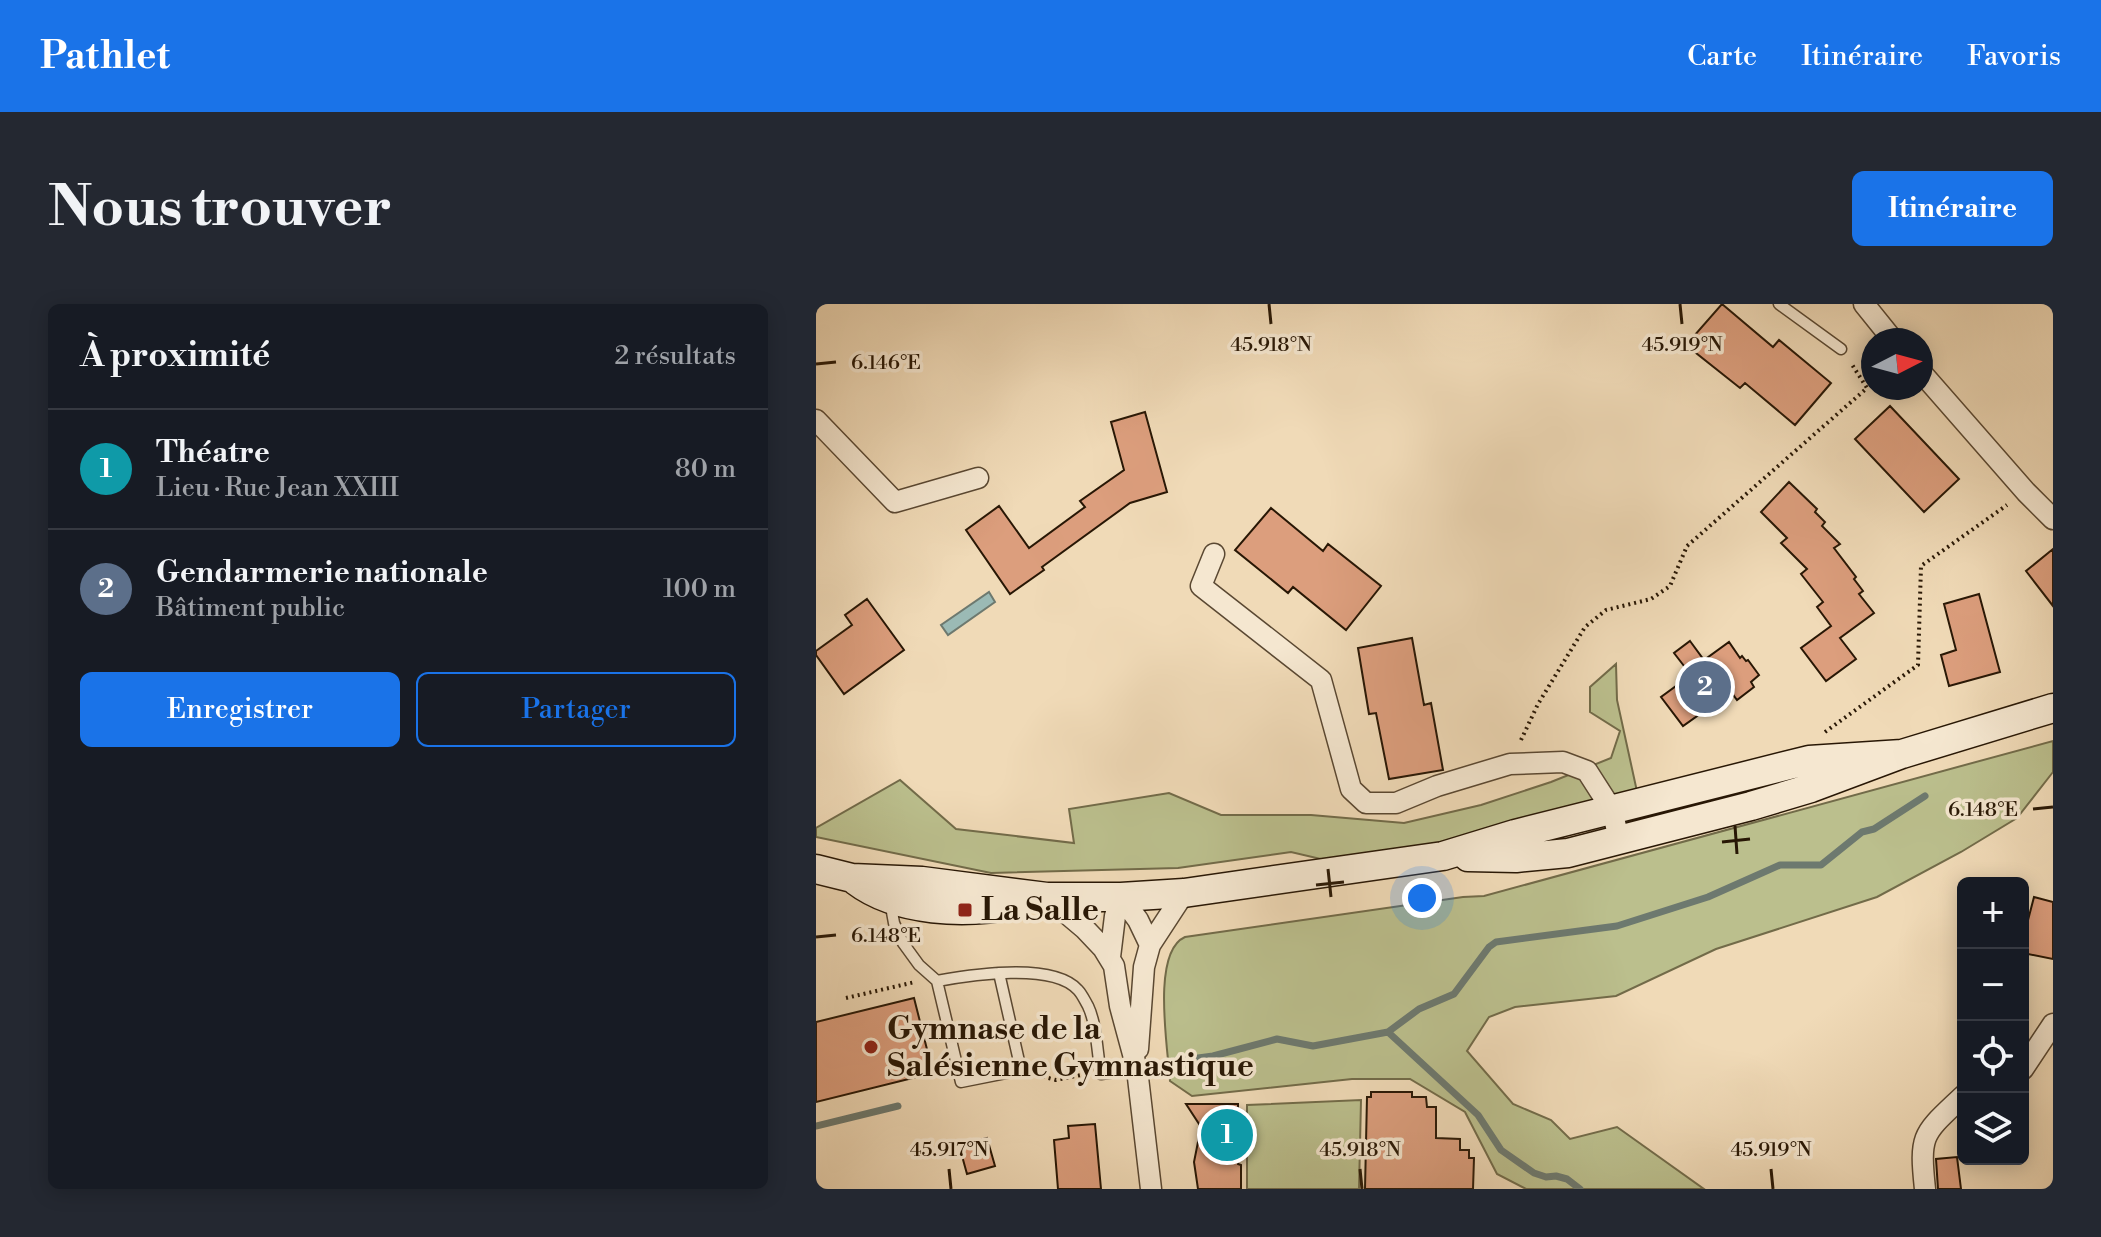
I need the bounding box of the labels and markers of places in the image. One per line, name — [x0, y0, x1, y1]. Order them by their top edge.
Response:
pin: 2 — [1679, 657, 1731, 717]
place label: La Salle — [981, 890, 1099, 930]
marker: La Salle — [956, 901, 974, 919]
place label: Gymnase de la Salésienne Gymnastique — [887, 1009, 1254, 1086]
marker: Gymnase de la Salésienne Gymnastique — [862, 1038, 880, 1056]
pin: 1 — [1201, 1105, 1253, 1165]

